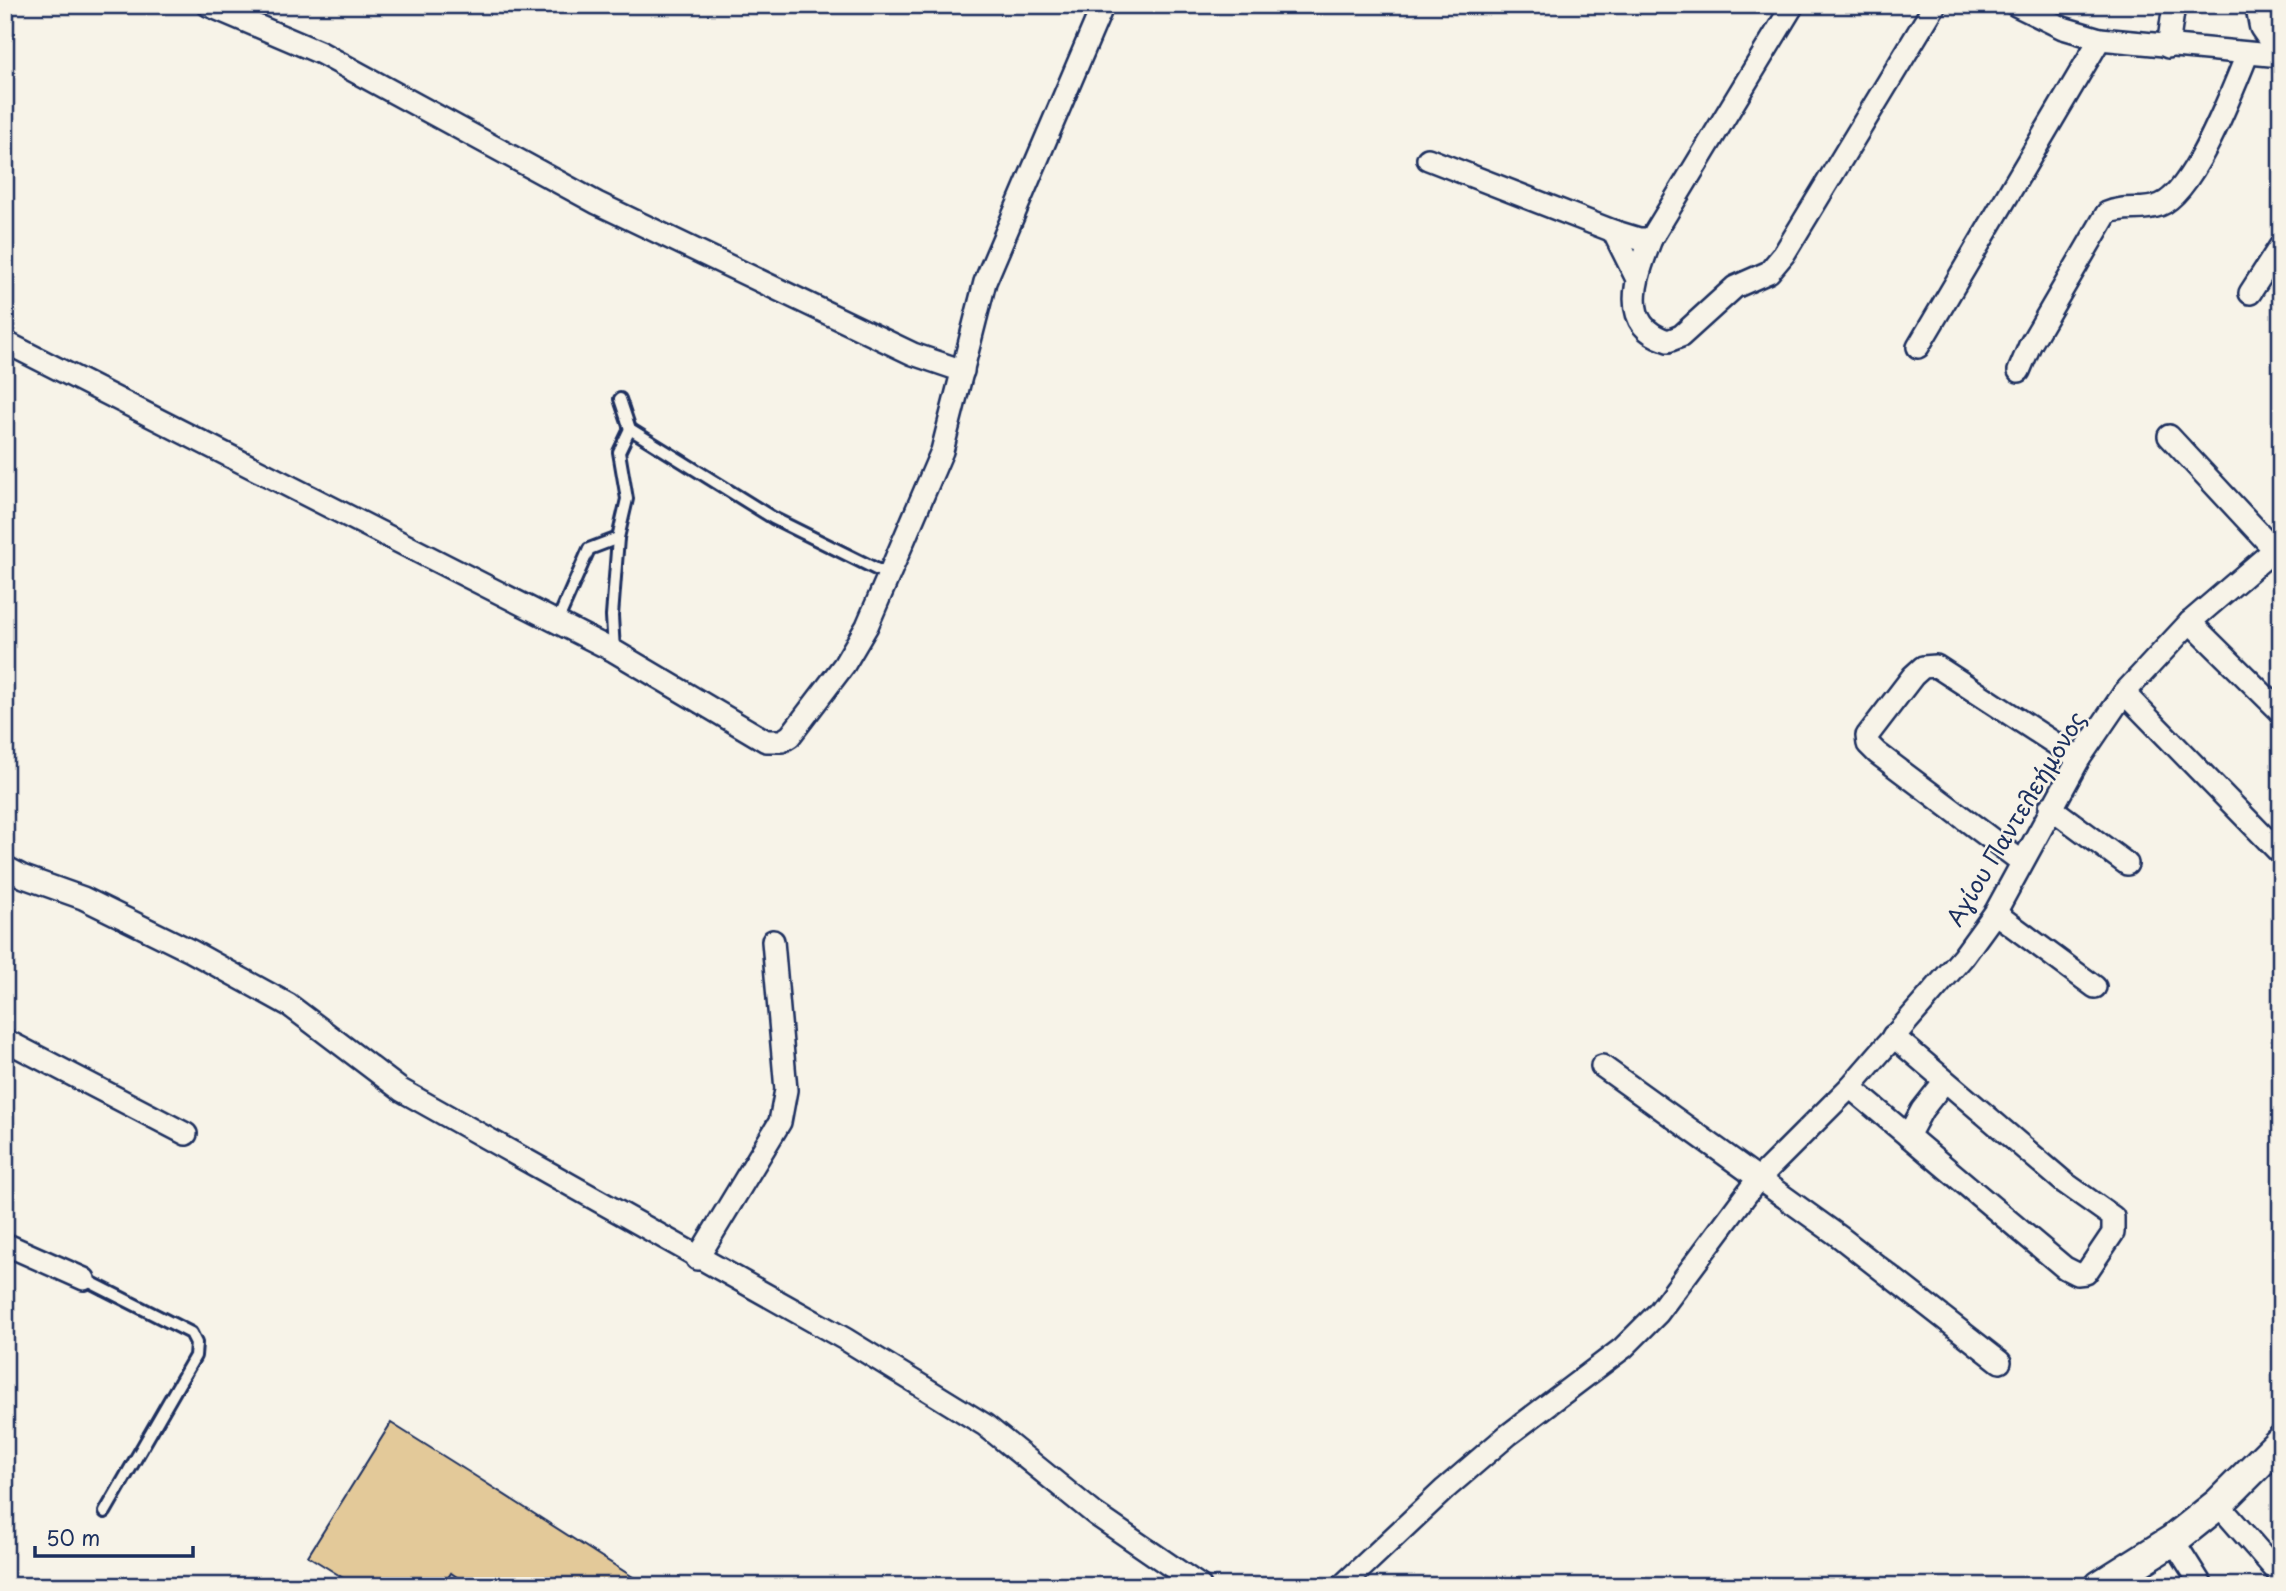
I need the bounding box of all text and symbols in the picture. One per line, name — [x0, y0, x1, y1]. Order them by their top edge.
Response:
street label: Αγίου Παντελεήμονος — [1936, 704, 2093, 932]
scale bar — [35, 1514, 192, 1558]
text: 50 m — [46, 1521, 100, 1553]

